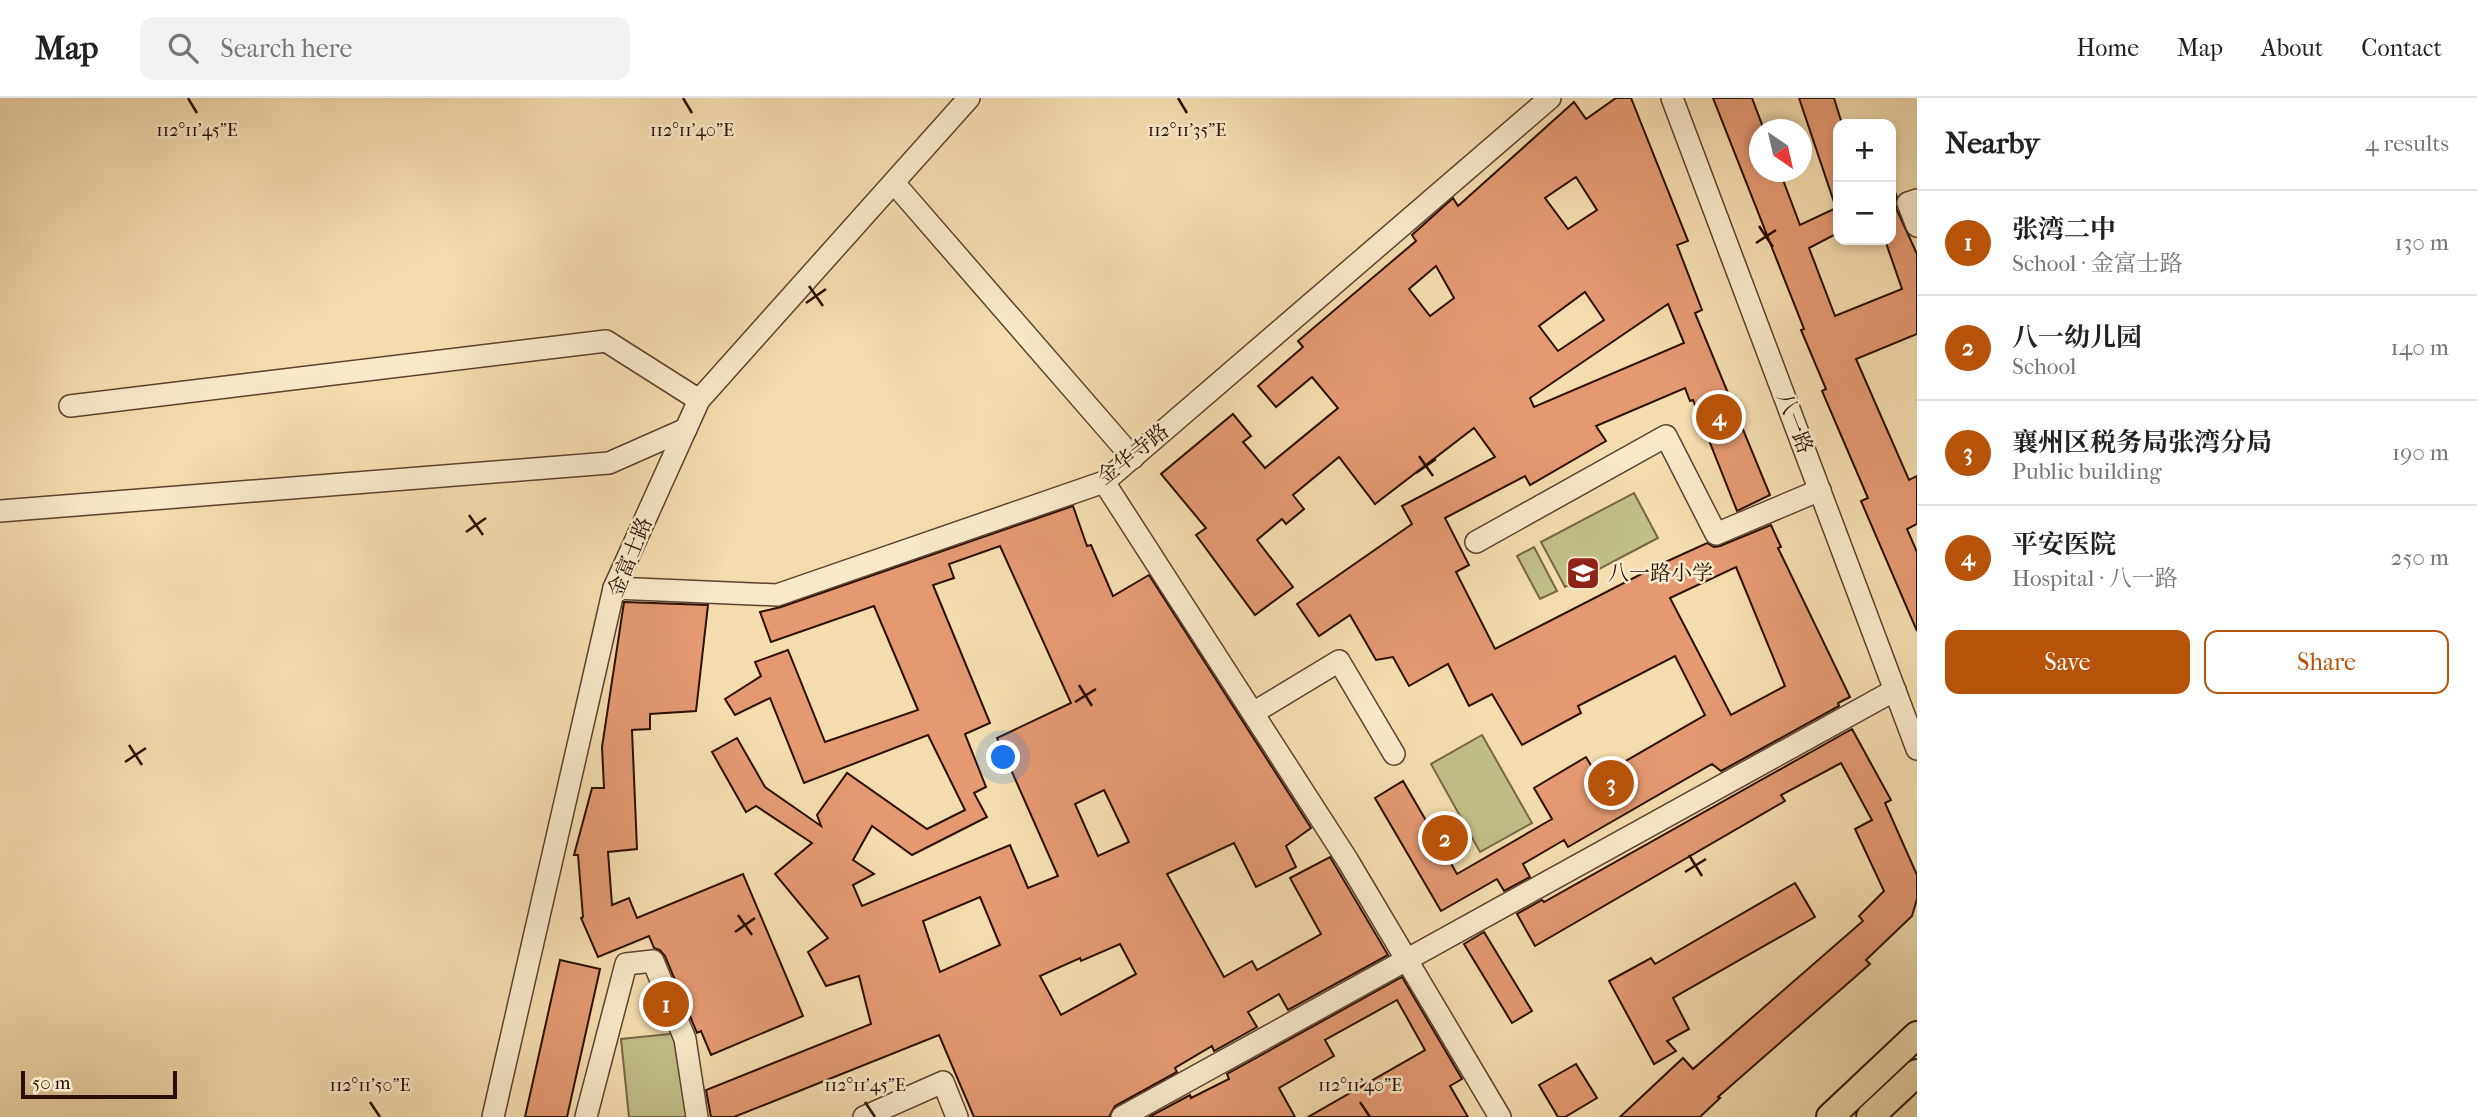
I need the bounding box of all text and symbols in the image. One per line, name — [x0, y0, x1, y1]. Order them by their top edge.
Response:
search box — [140, 17, 630, 80]
text: Map — [35, 29, 98, 68]
icon: search — [164, 29, 202, 67]
text: Search here — [220, 33, 352, 64]
text: Home — [2077, 34, 2139, 62]
text: Map — [2177, 34, 2223, 62]
text: About — [2261, 34, 2323, 62]
text: Contact — [2361, 34, 2442, 62]
north arrow — [1749, 119, 1812, 182]
map controls — [1833, 119, 1896, 245]
button: + — [1833, 119, 1896, 182]
text: 112°11'45"E — [156, 120, 238, 141]
text: 112°11'40"E — [650, 120, 734, 141]
text: 112°11'35"E — [1148, 120, 1226, 141]
text: Nearby — [1945, 126, 2040, 161]
text: 4 results — [2365, 130, 2449, 157]
button: − — [1833, 182, 1896, 245]
text: 张湾二中 — [2012, 214, 2116, 245]
text: 1 — [1964, 229, 1972, 256]
text: 130 m — [2395, 229, 2449, 256]
text: School · 金富士路 — [2012, 250, 2183, 277]
text: 八一幼儿园 — [2012, 322, 2142, 353]
text: 2 — [1962, 334, 1974, 361]
text: 140 m — [2390, 334, 2449, 361]
text: School — [2012, 353, 2076, 380]
street label: 八一路 — [1773, 389, 1817, 457]
pin: 4 — [1696, 391, 1742, 443]
street label: 金华寺路 — [1093, 419, 1173, 489]
text: 襄州区税务局张湾分局 — [2012, 427, 2272, 458]
text: 3 — [1963, 439, 1973, 466]
text: 190 m — [2392, 439, 2449, 466]
text: Public building — [2012, 458, 2162, 485]
street label: 金富士路 — [603, 514, 657, 600]
text: 平安医院 — [2012, 529, 2116, 560]
text: 4 — [1961, 544, 1975, 571]
text: 250 m — [2391, 544, 2449, 571]
school or university icon: 八一路小学 — [1564, 554, 1602, 592]
place label: 八一路小学 — [1608, 561, 1713, 585]
text: Hospital · 八一路 — [2012, 565, 2178, 592]
button: Save — [1945, 630, 2190, 694]
button: Share — [2204, 630, 2449, 694]
your location — [986, 740, 1020, 774]
pin: 3 — [1588, 757, 1634, 809]
pin: 2 — [1422, 812, 1468, 864]
pin: 1 — [643, 978, 689, 1030]
scale bar — [21, 1068, 177, 1100]
text: 50 m — [32, 1072, 71, 1094]
text: 112°11'50"E — [329, 1075, 411, 1096]
text: 112°11'45"E — [824, 1075, 906, 1096]
text: 112°11'40"E — [1318, 1075, 1402, 1096]

